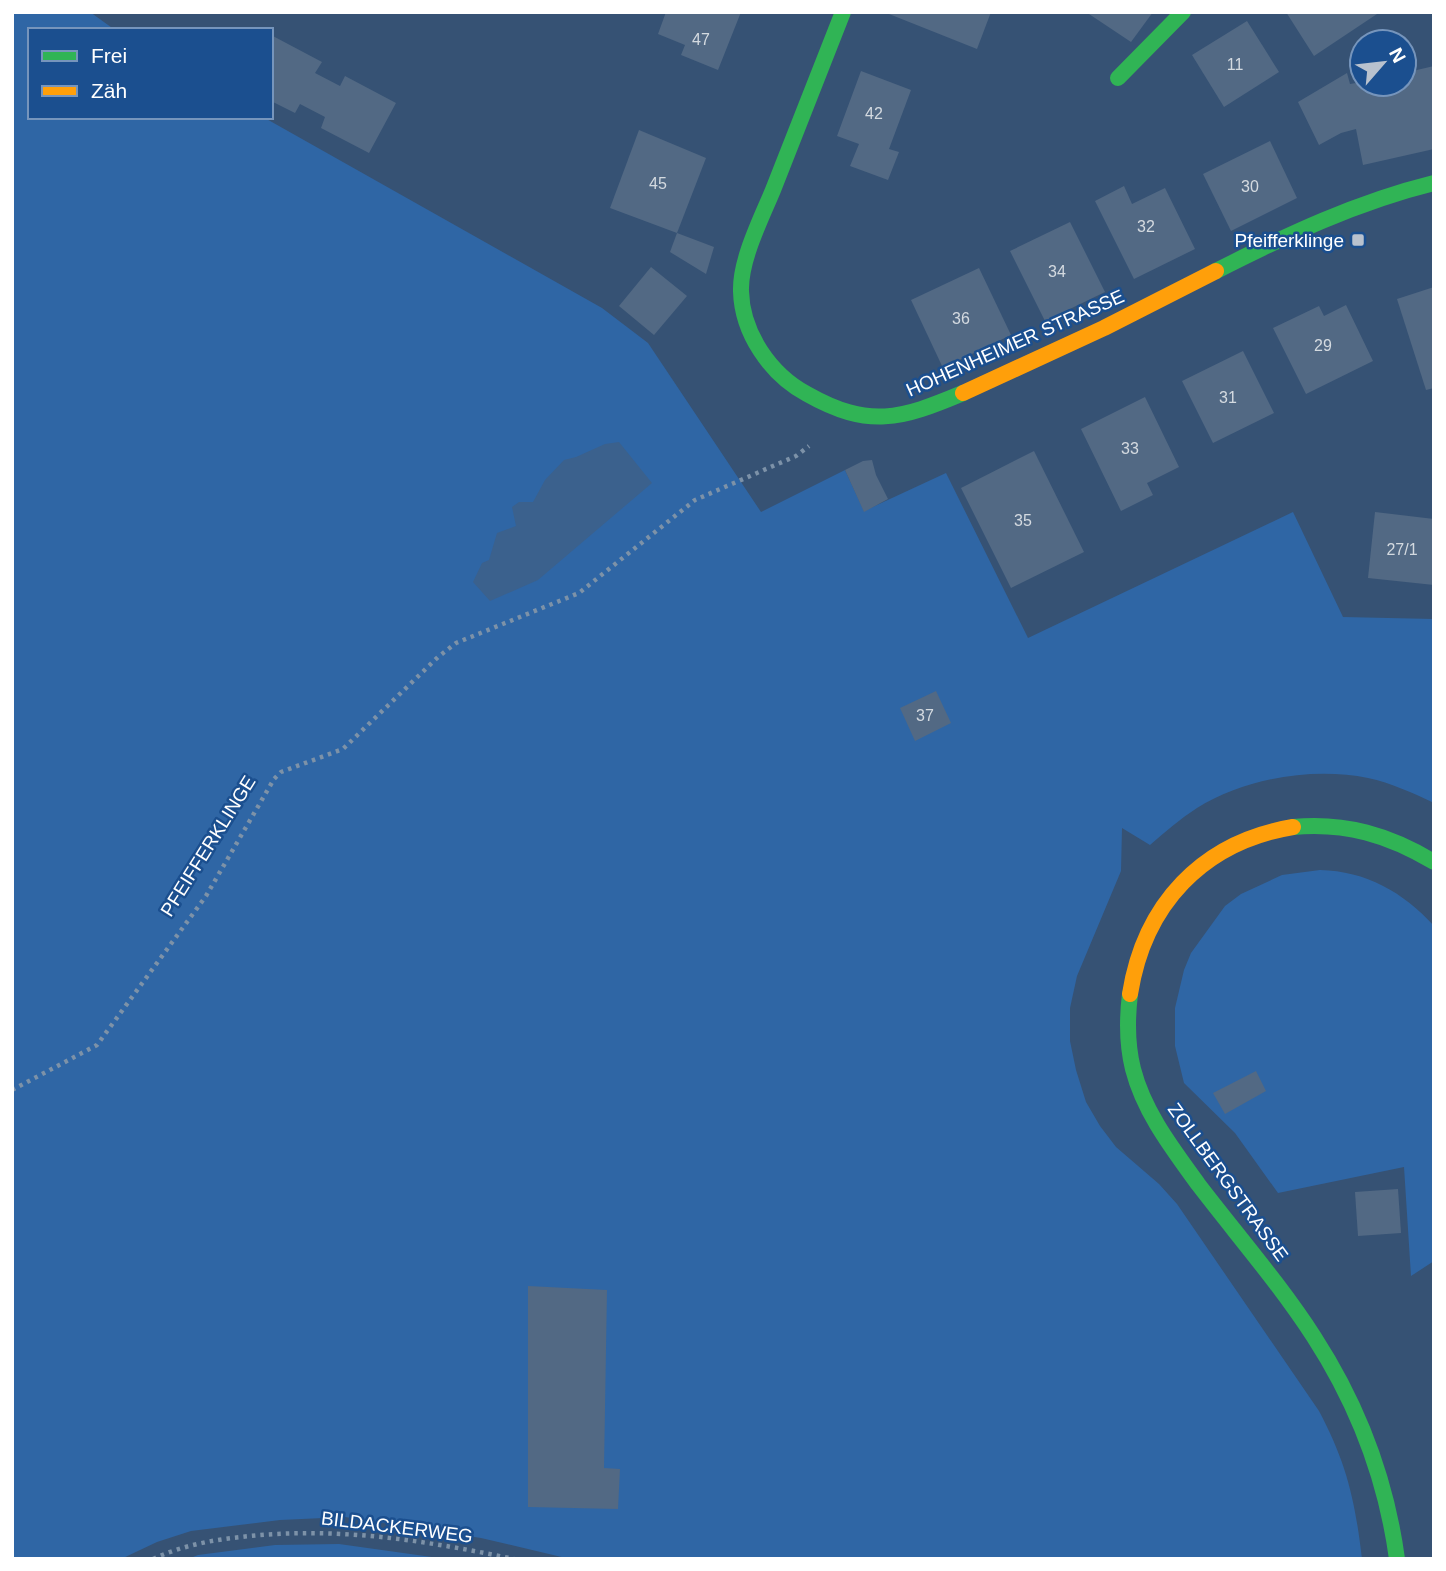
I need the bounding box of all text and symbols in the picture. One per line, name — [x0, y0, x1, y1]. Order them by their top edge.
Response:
legend — [28, 28, 273, 119]
north arrow — [1348, 28, 1418, 98]
house number: 47 — [692, 31, 710, 48]
text: Frei — [91, 44, 127, 67]
text: N — [1385, 44, 1410, 66]
house number: 11 — [1227, 56, 1243, 73]
text: Zäh — [91, 79, 127, 102]
house number: 42 — [865, 105, 883, 122]
house number: 45 — [649, 175, 667, 192]
house number: 30 — [1241, 178, 1259, 195]
house number: 32 — [1137, 218, 1155, 235]
place label: Pfeifferklinge — [1235, 230, 1344, 251]
marker: Pfeifferklinge — [1350, 232, 1366, 248]
house number: 34 — [1048, 263, 1066, 280]
street label: HOHENHEIMER STRASSE — [903, 285, 1127, 401]
house number: 36 — [952, 310, 970, 327]
house number: 29 — [1314, 337, 1332, 354]
house number: 31 — [1219, 389, 1237, 406]
house number: 33 — [1121, 440, 1139, 457]
house number: 35 — [1014, 512, 1032, 529]
house number: 27/1 — [1386, 541, 1418, 558]
house number: 37 — [916, 707, 934, 724]
street label: PFEIFFERKLINGE — [156, 772, 260, 920]
street label: ZOLLBERGSTRASSE — [1164, 1099, 1292, 1265]
street label: BILDACKERWEG — [320, 1507, 474, 1547]

